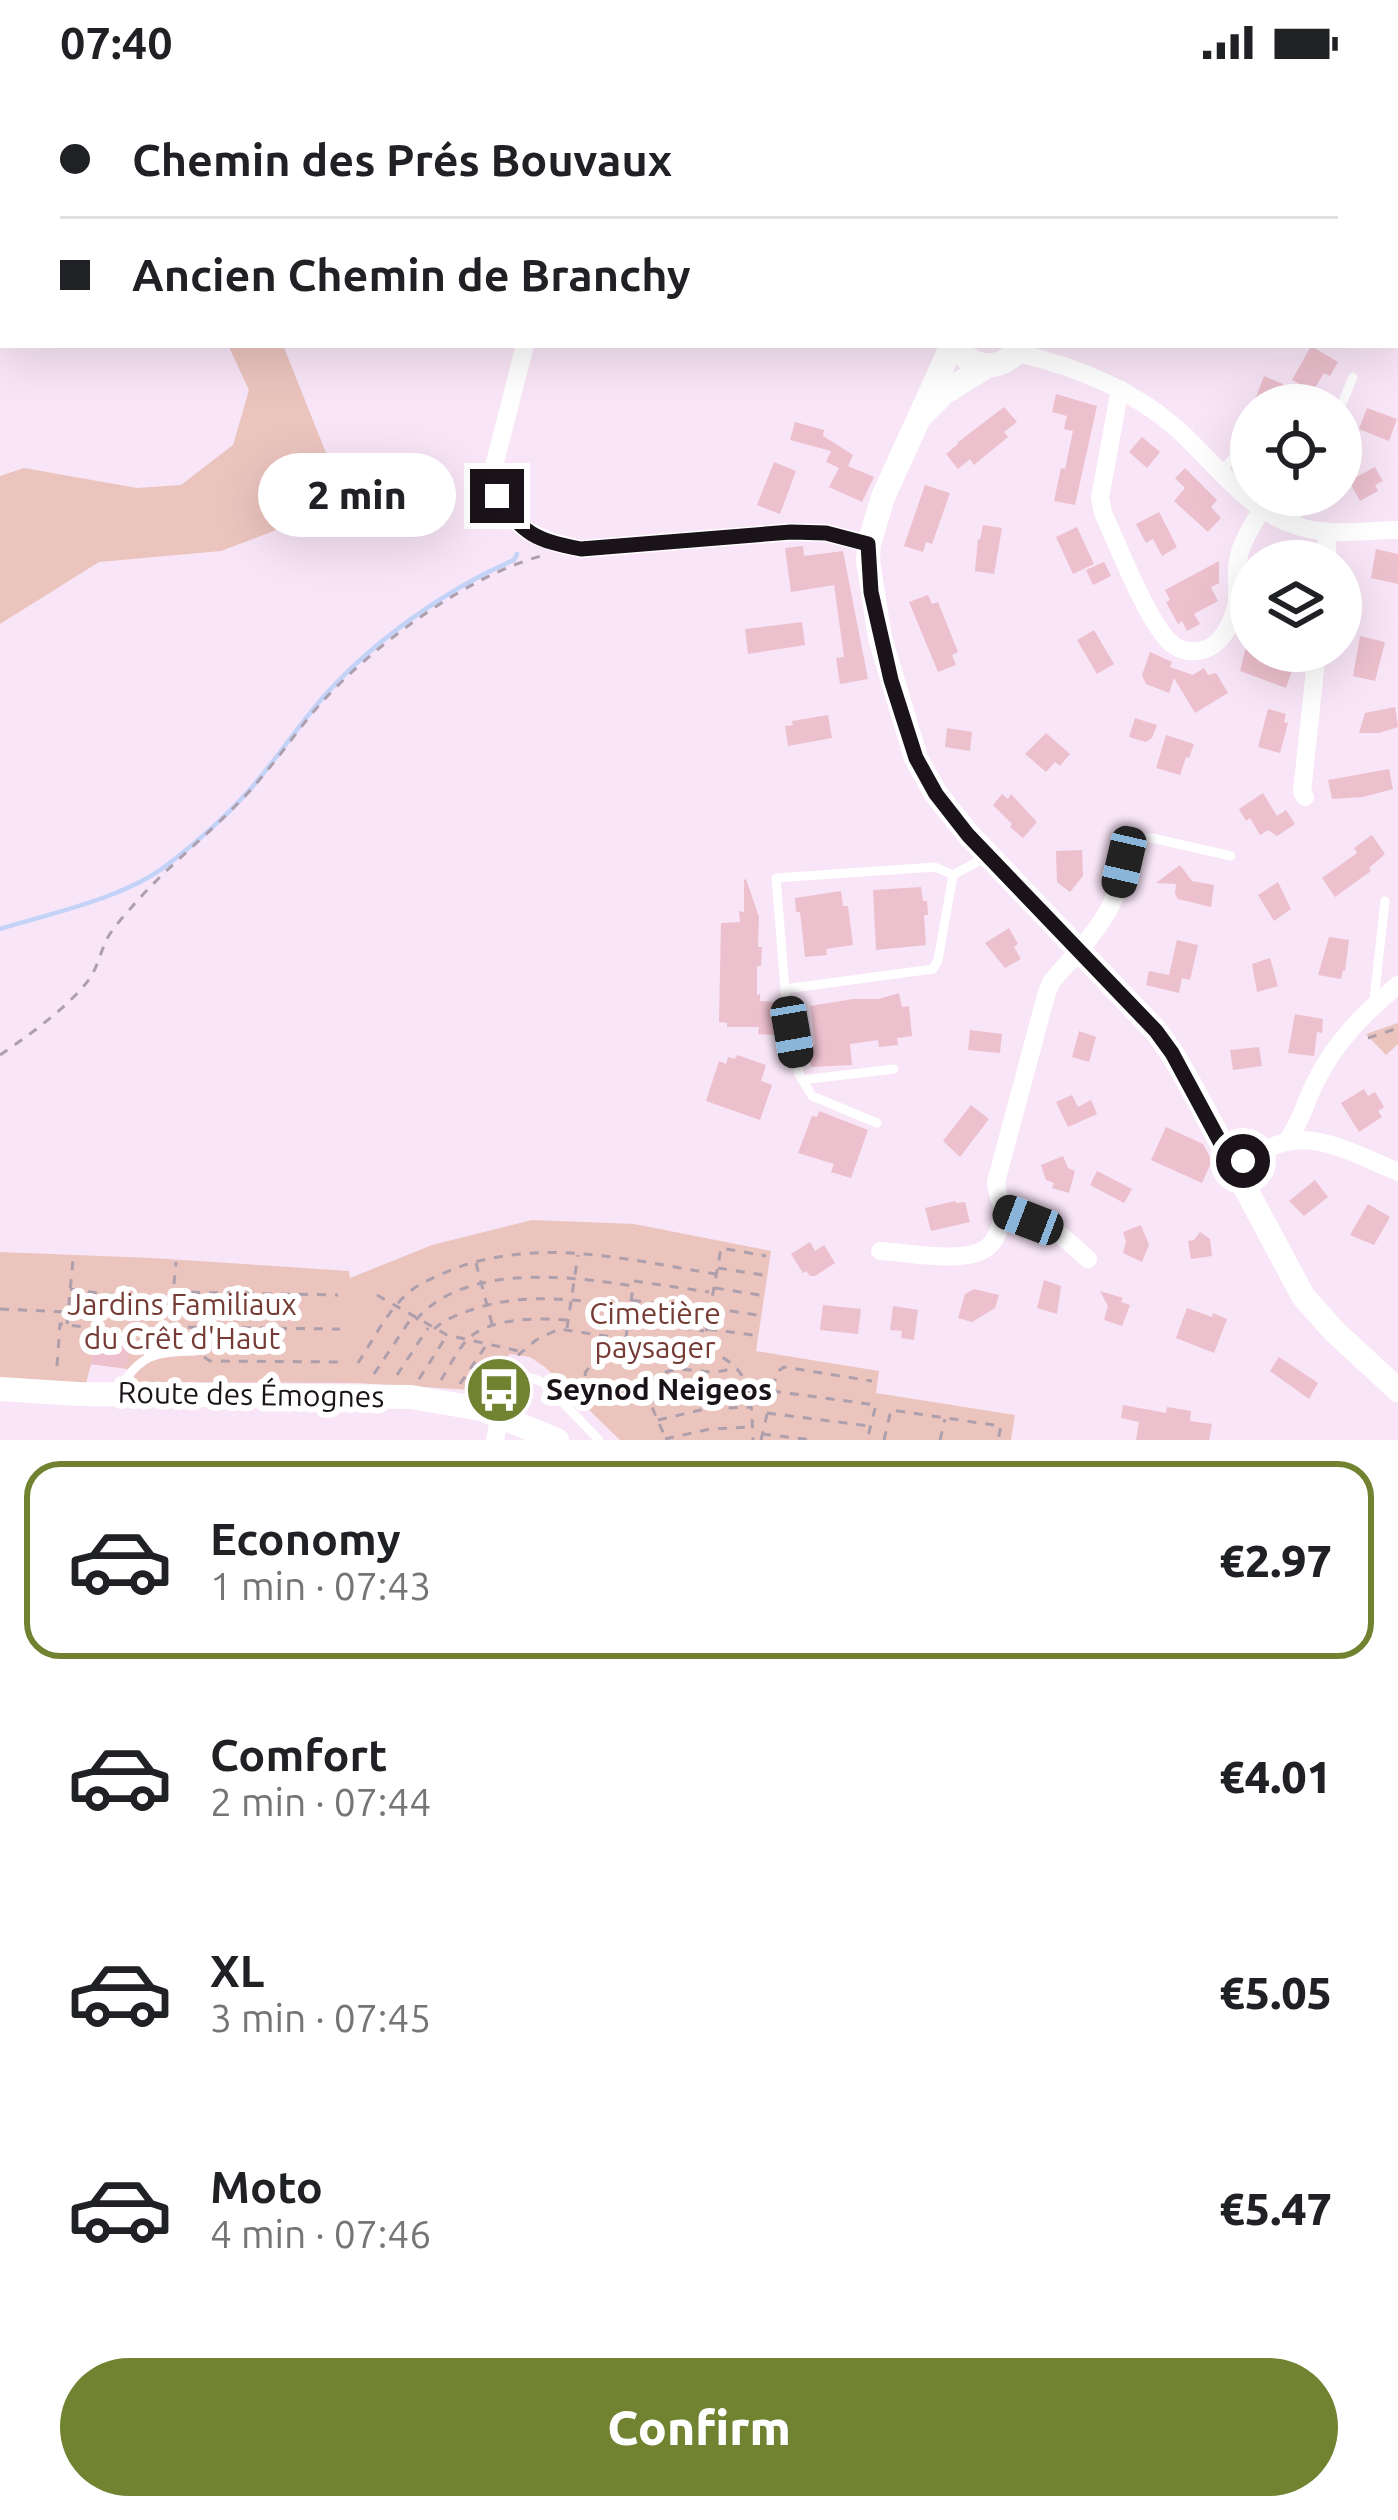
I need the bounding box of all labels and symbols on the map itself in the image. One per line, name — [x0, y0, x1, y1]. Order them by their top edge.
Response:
callout: 2 min — [257, 454, 455, 538]
route end — [470, 469, 524, 523]
car — [1098, 823, 1150, 901]
car — [768, 993, 816, 1071]
route start — [1216, 1134, 1270, 1188]
car — [988, 1190, 1068, 1250]
park label: Jardins Familiaux du Crêt d'Haut — [67, 1287, 297, 1355]
park label: Cimetière paysager — [589, 1296, 721, 1364]
bus stop icon: Seynod Neigeos — [464, 1355, 534, 1425]
place label: Seynod Neigeos — [546, 1372, 772, 1406]
street label: Route des Émognes — [117, 1374, 385, 1413]

